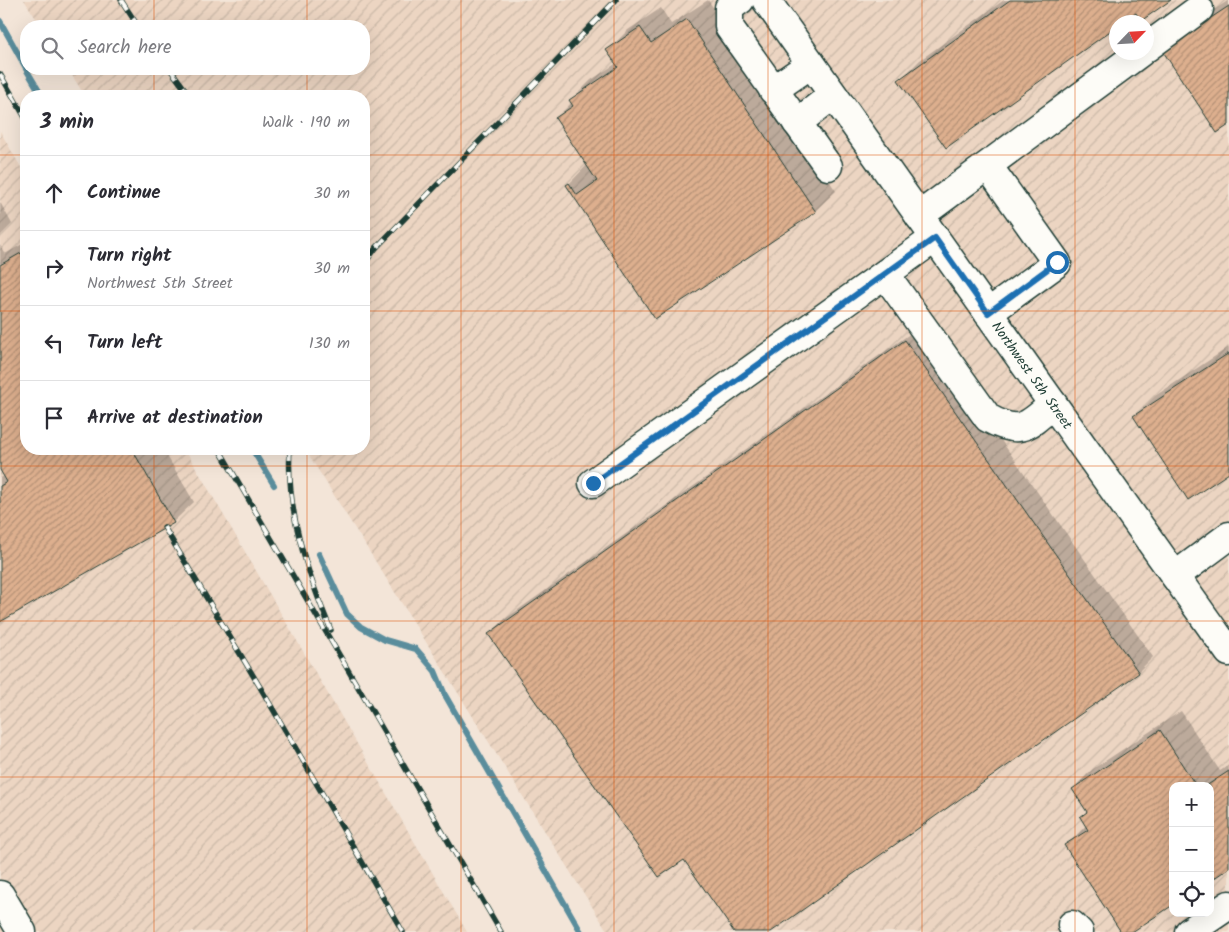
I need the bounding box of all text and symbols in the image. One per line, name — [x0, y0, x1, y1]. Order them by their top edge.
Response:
north arrow — [1109, 15, 1154, 60]
search box — [20, 20, 370, 75]
text: Search here — [78, 33, 172, 63]
icon: search — [38, 34, 66, 62]
text: 3 min — [40, 106, 94, 139]
text: Walk · 190 m — [262, 110, 350, 135]
text: Continue — [87, 178, 160, 208]
icon: ahead — [40, 179, 68, 207]
text: 30 m — [314, 181, 350, 206]
text: Turn right — [87, 241, 172, 271]
route start — [1046, 251, 1069, 274]
icon: right — [40, 254, 68, 282]
text: 30 m — [314, 256, 350, 281]
text: Northwest 5th Street — [87, 271, 233, 296]
street label: Northwest 5th Street — [986, 317, 1078, 435]
text: Turn left — [87, 328, 162, 358]
icon: left — [40, 329, 68, 357]
text: 130 m — [309, 331, 350, 356]
text: Arrive at destination — [87, 403, 263, 433]
icon: arrive — [40, 404, 68, 432]
route end — [582, 472, 605, 495]
map controls — [1169, 782, 1214, 917]
button: + — [1169, 782, 1214, 827]
button: − — [1169, 827, 1214, 872]
button: locate — [1169, 872, 1214, 917]

